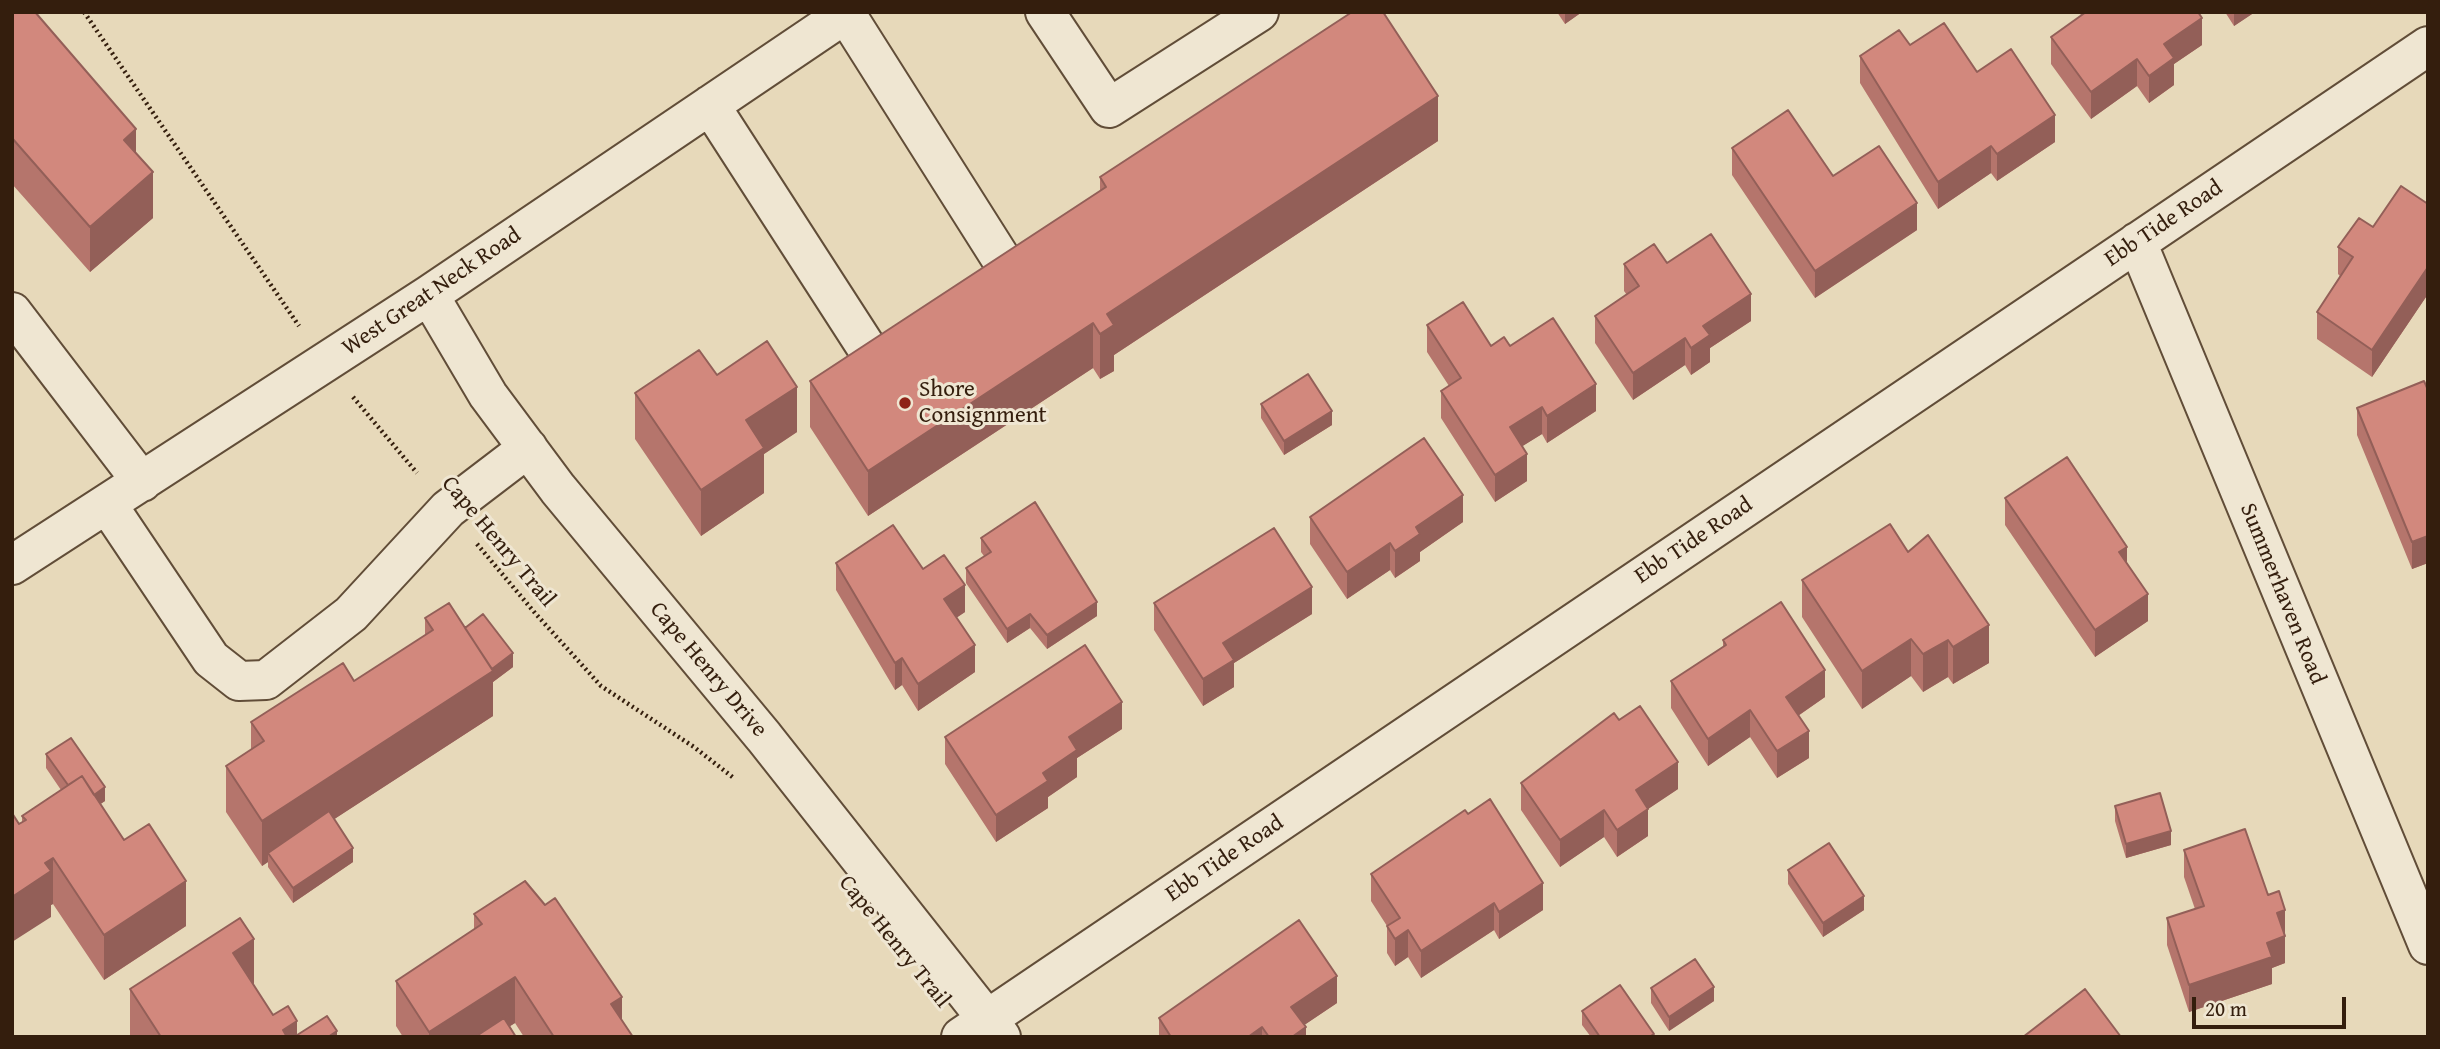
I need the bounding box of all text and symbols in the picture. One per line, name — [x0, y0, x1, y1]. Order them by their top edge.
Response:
street label: Ebb Tide Road — [2100, 175, 2228, 273]
street label: West Great Neck Road — [337, 222, 527, 362]
place label: Shore Consignment — [919, 376, 1047, 430]
marker: Shore Consignment — [897, 395, 913, 411]
street label: Cape Henry Trail — [435, 471, 561, 613]
street label: Ebb Tide Road — [1630, 492, 1758, 590]
street label: Summerhaven Road — [2233, 499, 2331, 689]
street label: Cape Henry Drive — [643, 597, 773, 743]
street label: Ebb Tide Road — [1161, 810, 1289, 908]
street label: Cape Henry Trail — [832, 870, 956, 1014]
scale bar — [2195, 982, 2349, 1026]
text: 20 m — [2205, 993, 2247, 1024]

